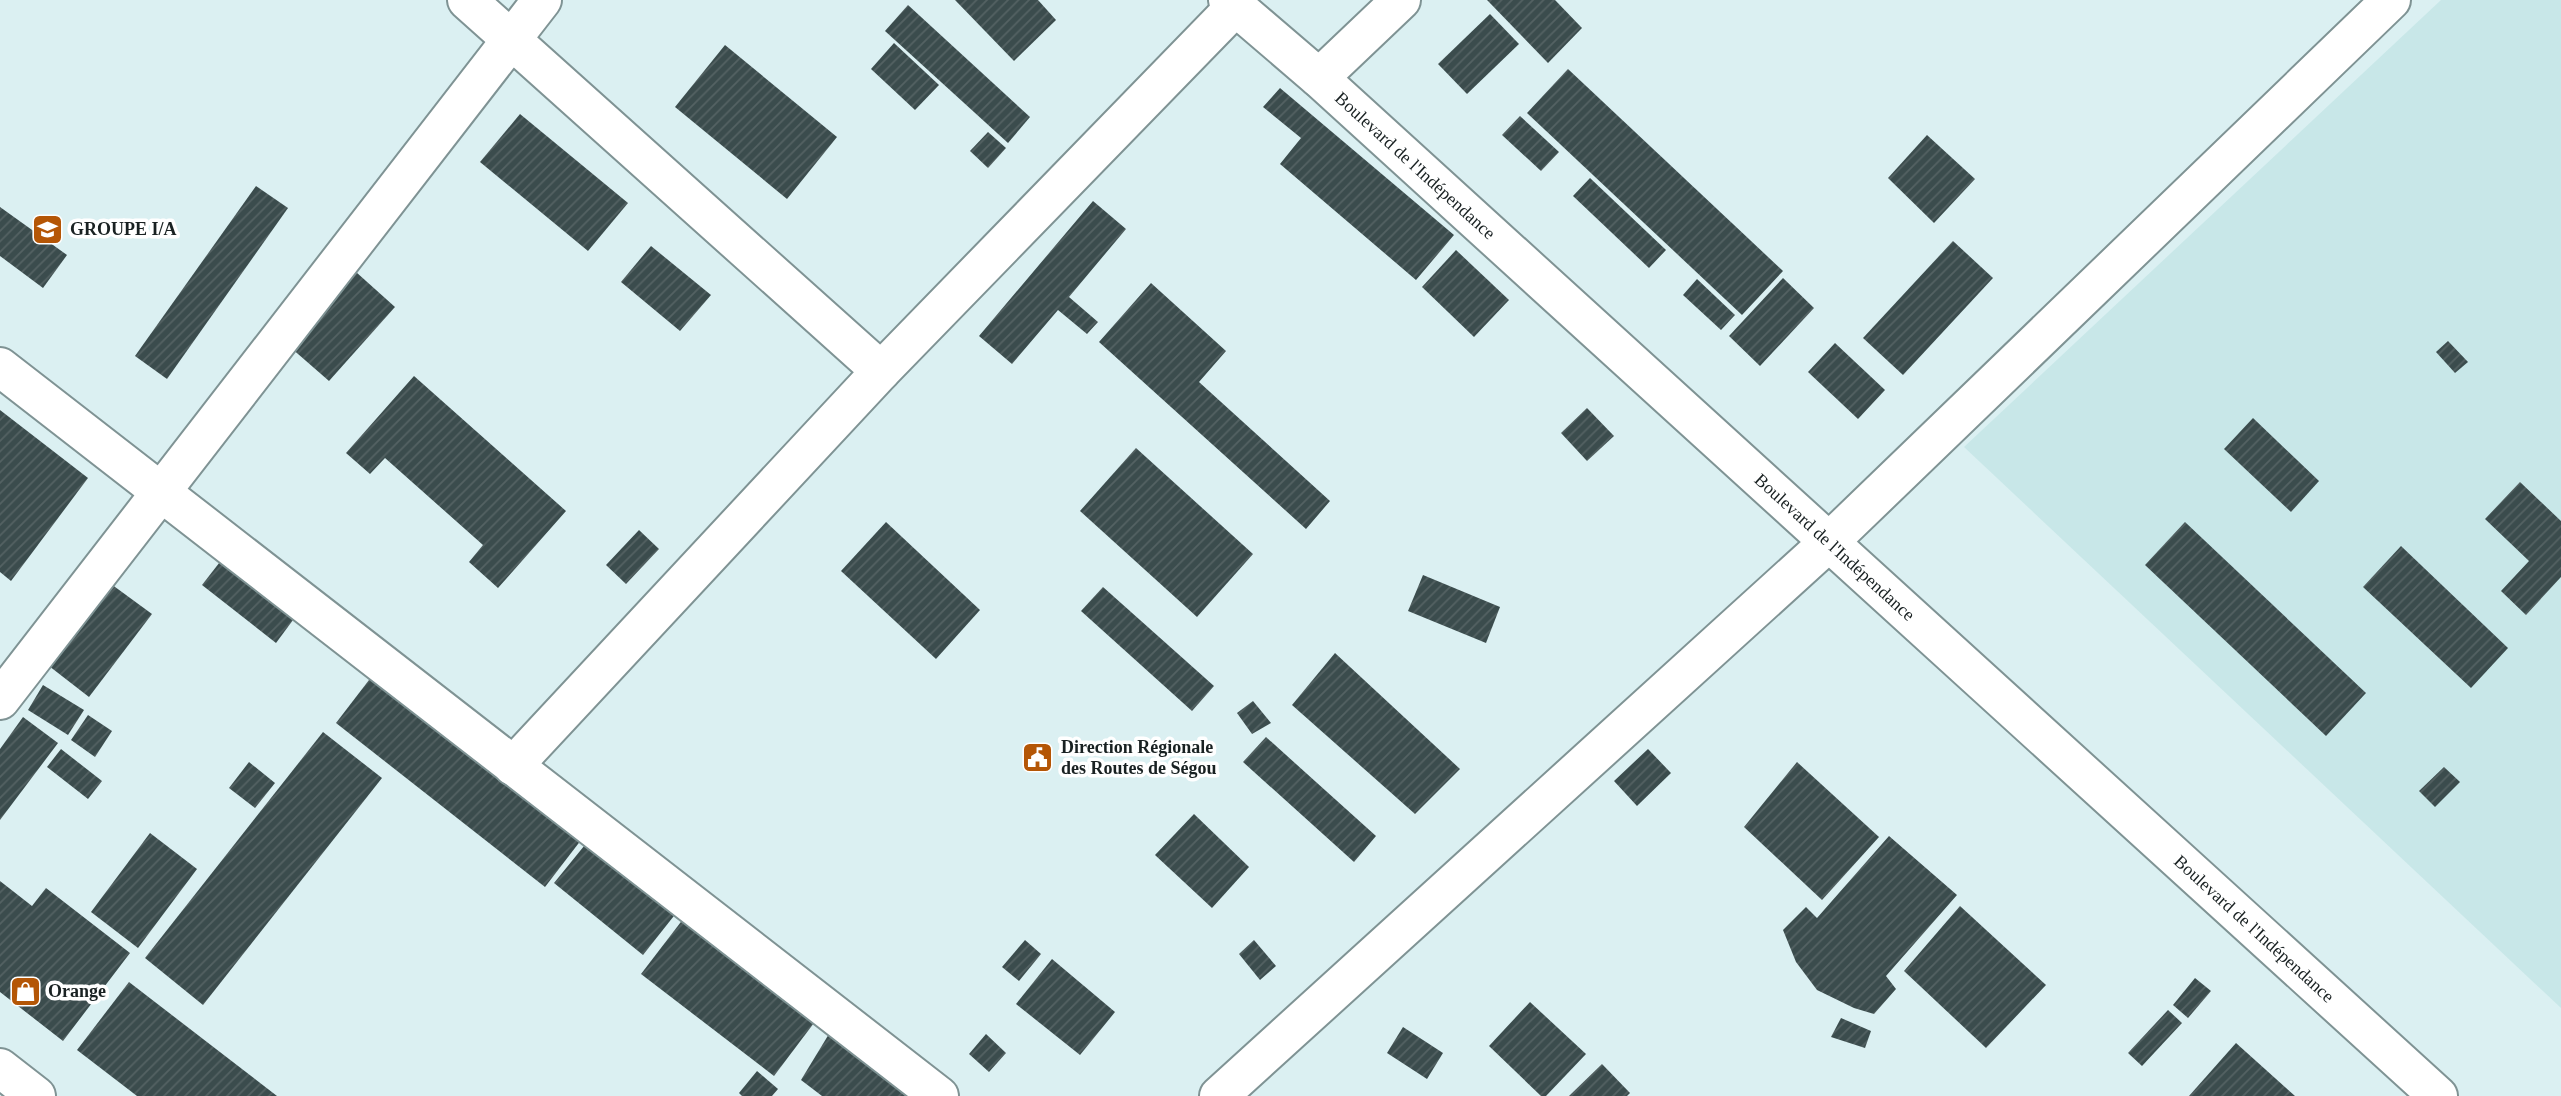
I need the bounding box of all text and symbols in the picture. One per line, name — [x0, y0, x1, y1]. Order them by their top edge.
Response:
street label: Boulevard de l'Indépendance — [1331, 88, 1499, 243]
school or university icon: GROUPE I/A — [30, 212, 64, 246]
place label: GROUPE I/A — [70, 219, 177, 239]
street label: Boulevard de l'Indépendance — [1751, 469, 1919, 625]
place label: Direction Régionale des Routes de Ségou — [1061, 737, 1217, 778]
public building icon: Direction Régionale des Routes de Ségou — [1021, 740, 1055, 774]
street label: Boulevard de l'Indépendance — [2170, 851, 2338, 1007]
shop icon: Orange — [8, 974, 42, 1008]
place label: Orange — [48, 981, 106, 1001]

